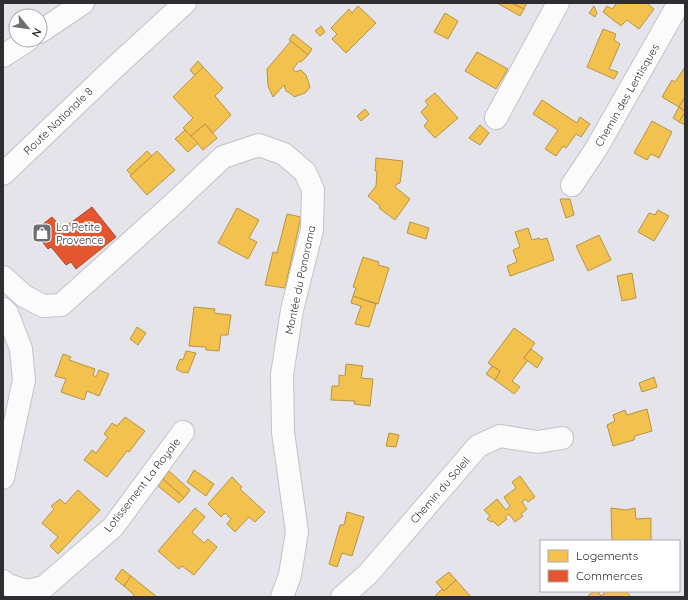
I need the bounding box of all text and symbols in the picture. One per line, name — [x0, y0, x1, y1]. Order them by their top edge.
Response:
north arrow — [8, 8, 48, 48]
text: N — [29, 26, 45, 40]
street label: Chemin des Lentisques — [592, 41, 662, 149]
street label: Route Nationale 8 — [20, 84, 96, 158]
place label: La Petite Provence — [56, 220, 103, 247]
shop icon: La Petite Provence — [31, 222, 53, 244]
street label: Montée du Panorama — [282, 224, 318, 336]
street label: Lotissement La Royale — [101, 435, 183, 535]
street label: Chemin du Soleil — [407, 454, 473, 526]
legend — [540, 540, 680, 592]
text: Logements — [576, 548, 639, 563]
text: Commerces — [576, 568, 643, 583]

